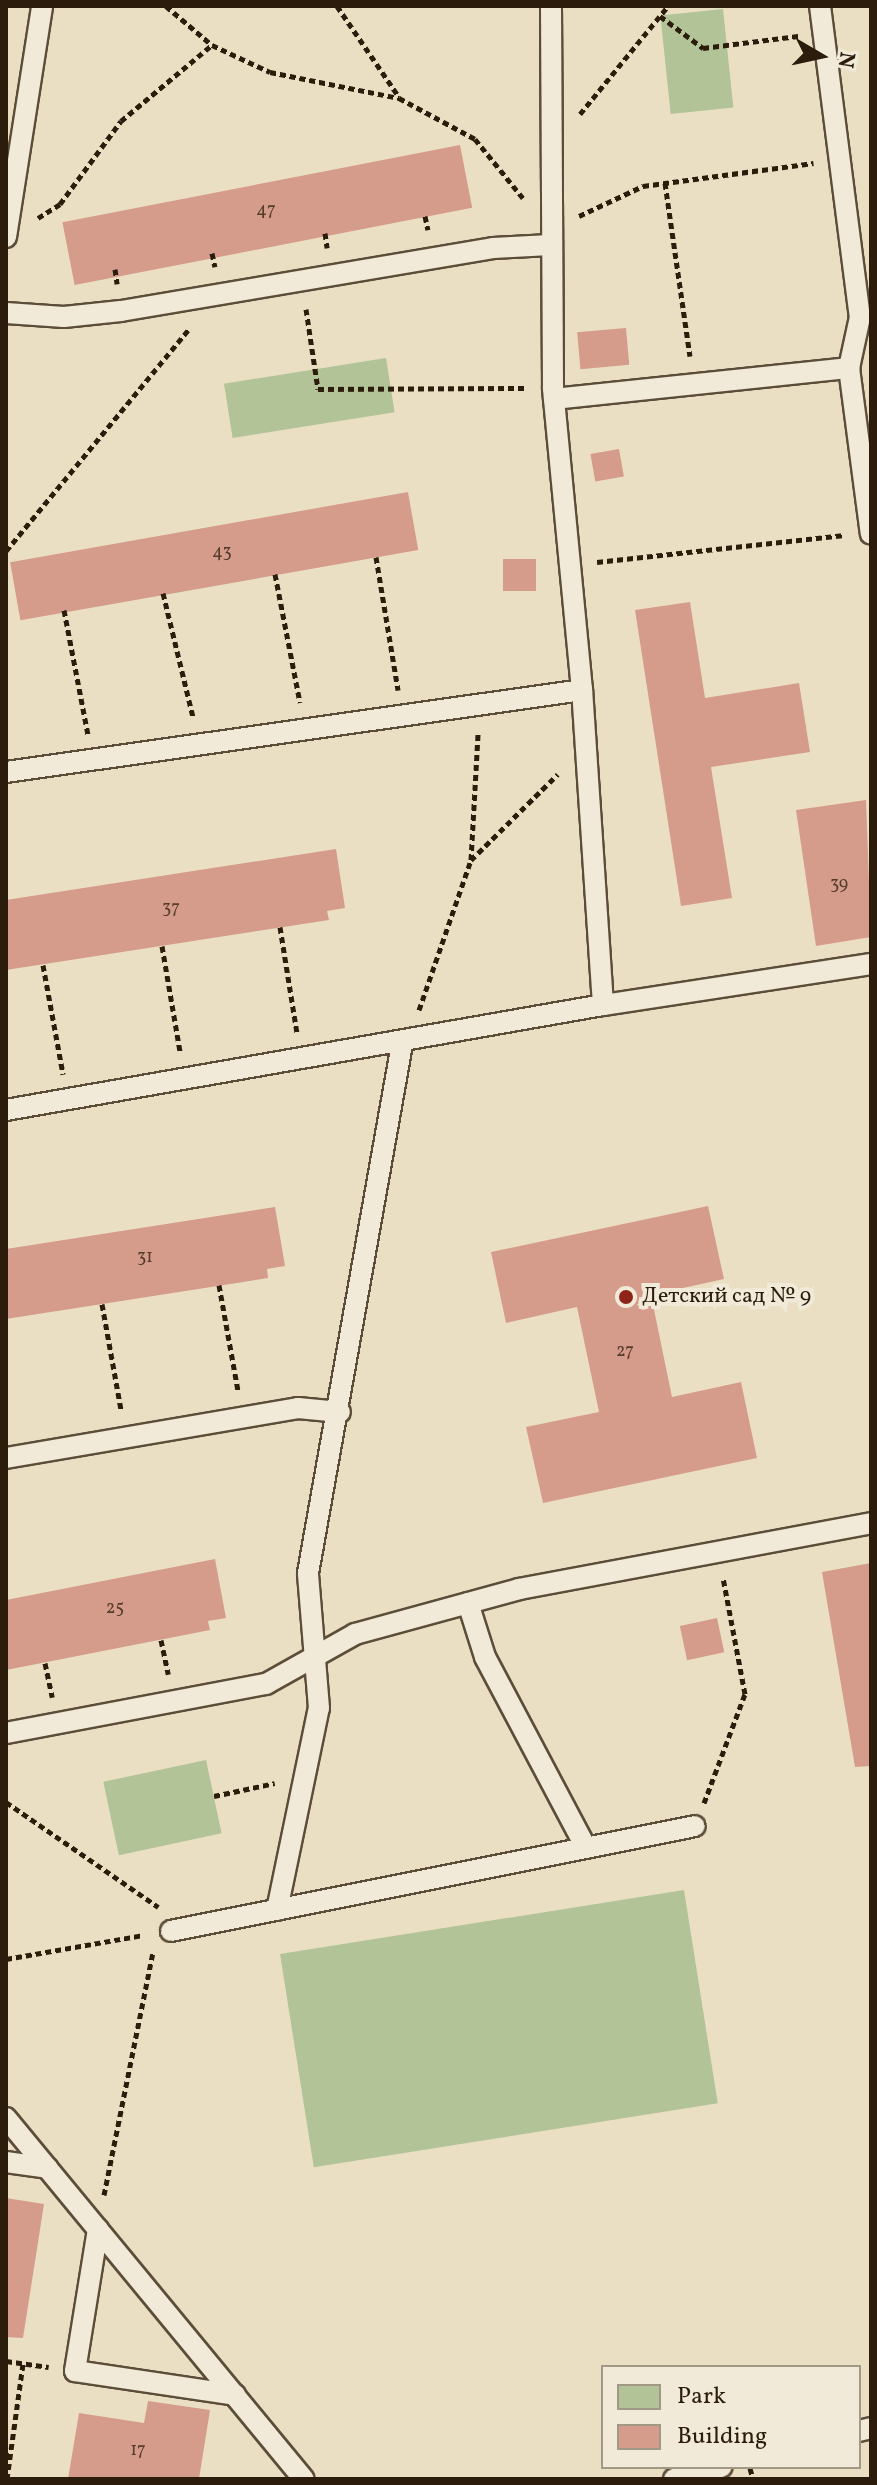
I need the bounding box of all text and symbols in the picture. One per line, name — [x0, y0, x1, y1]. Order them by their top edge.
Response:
north arrow — [781, 16, 861, 96]
text: N — [829, 50, 862, 70]
house number: 47 — [256, 200, 276, 222]
house number: 43 — [212, 542, 232, 564]
house number: 39 — [830, 874, 848, 896]
house number: 37 — [162, 898, 180, 920]
house number: 31 — [137, 1247, 153, 1269]
place label: Детский сад № 9 — [642, 1284, 811, 1310]
marker: Детский сад № 9 — [617, 1288, 635, 1306]
house number: 27 — [616, 1341, 634, 1363]
house number: 25 — [106, 1598, 124, 1620]
legend — [601, 2365, 861, 2469]
text: Park — [677, 2380, 726, 2414]
text: Building — [677, 2420, 767, 2454]
house number: 17 — [130, 2440, 146, 2462]

